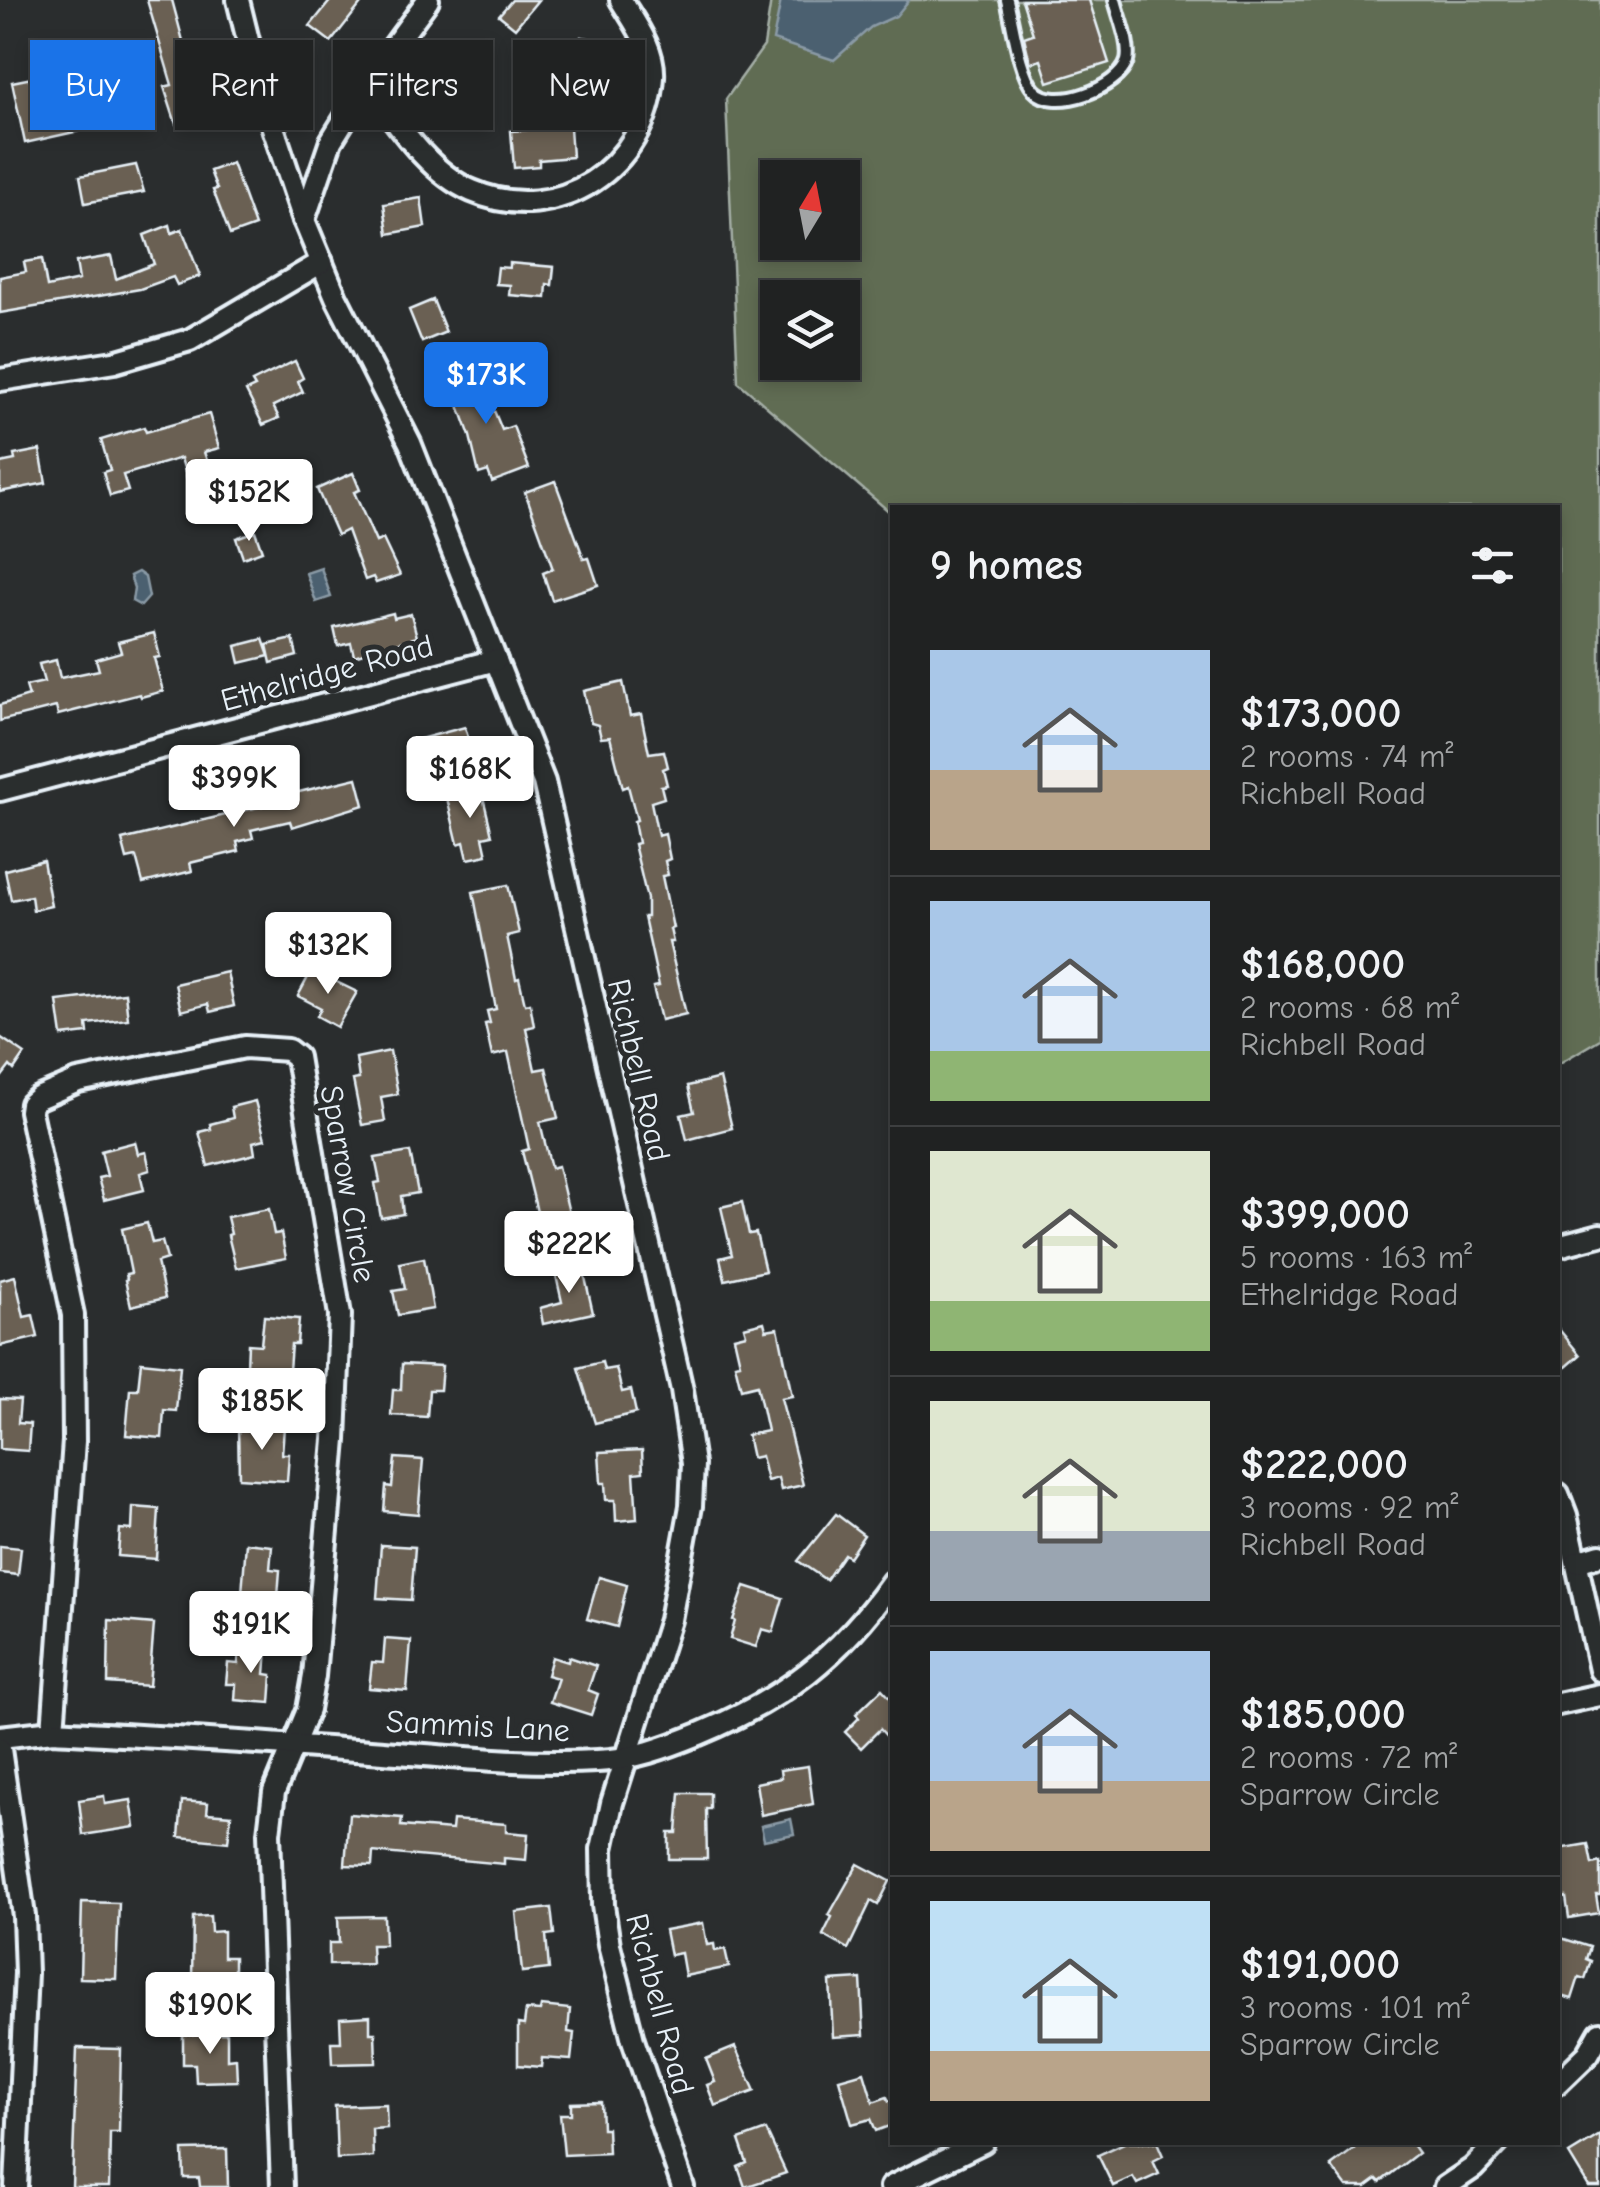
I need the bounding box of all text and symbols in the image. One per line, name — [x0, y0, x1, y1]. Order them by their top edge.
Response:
chip: Buy — [30, 40, 155, 130]
chip: Rent — [175, 40, 313, 130]
chip: Filters — [333, 40, 493, 130]
chip: New — [513, 40, 645, 130]
north arrow — [760, 160, 860, 260]
map controls — [760, 160, 860, 380]
button: layers — [760, 280, 860, 380]
pin: $173K — [416, 342, 556, 427]
text: $173K — [446, 356, 526, 393]
pin: $152K — [179, 459, 319, 544]
text: $152K — [208, 473, 290, 510]
icon: filters — [1465, 538, 1520, 593]
text: 9 homes — [930, 541, 1083, 590]
street label: Ethelridge Road — [217, 627, 437, 719]
text: $173,000 — [1240, 689, 1402, 738]
icon: home — [1010, 690, 1130, 810]
pin: $168K — [400, 736, 540, 821]
text: 2 rooms · 74 m² — [1240, 738, 1453, 775]
pin: $399K — [164, 745, 304, 830]
text: $168K — [429, 750, 511, 787]
text: $399K — [191, 759, 277, 796]
text: Richbell Road — [1240, 775, 1426, 812]
pin: $132K — [258, 912, 398, 997]
text: $132K — [287, 926, 369, 963]
text: $168,000 — [1240, 940, 1405, 989]
icon: home — [1010, 941, 1130, 1061]
street label: Richbell Road — [600, 975, 678, 1165]
text: 2 rooms · 68 m² — [1240, 989, 1459, 1026]
text: Richbell Road — [1240, 1026, 1426, 1063]
street label: Sparrow Circle — [312, 1082, 384, 1286]
text: $399,000 — [1240, 1190, 1410, 1239]
icon: home — [1010, 1191, 1130, 1311]
pin: $222K — [499, 1211, 639, 1296]
text: $222K — [526, 1225, 612, 1262]
text: 5 rooms · 163 m² — [1240, 1239, 1472, 1276]
text: Ethelridge Road — [1240, 1276, 1458, 1313]
pin: $185K — [192, 1368, 332, 1453]
text: $185K — [220, 1382, 304, 1419]
text: $222,000 — [1240, 1440, 1408, 1489]
icon: home — [1010, 1441, 1130, 1561]
text: 3 rooms · 92 m² — [1240, 1489, 1459, 1526]
text: Richbell Road — [1240, 1526, 1426, 1563]
pin: $191K — [181, 1591, 321, 1676]
text: $191K — [211, 1605, 291, 1642]
text: $185,000 — [1240, 1690, 1406, 1739]
icon: home — [1010, 1691, 1130, 1811]
street label: Sammis Lane — [385, 1703, 571, 1749]
text: 2 rooms · 72 m² — [1240, 1739, 1457, 1776]
text: Sparrow Circle — [1240, 1776, 1440, 1813]
street label: Richbell Road — [618, 1909, 702, 2099]
text: $191,000 — [1240, 1940, 1400, 1989]
icon: home — [1010, 1941, 1130, 2061]
pin: $190K — [140, 1972, 280, 2057]
text: $190K — [168, 1986, 252, 2023]
text: 3 rooms · 101 m² — [1240, 1989, 1470, 2026]
text: Sparrow Circle — [1240, 2026, 1440, 2063]

